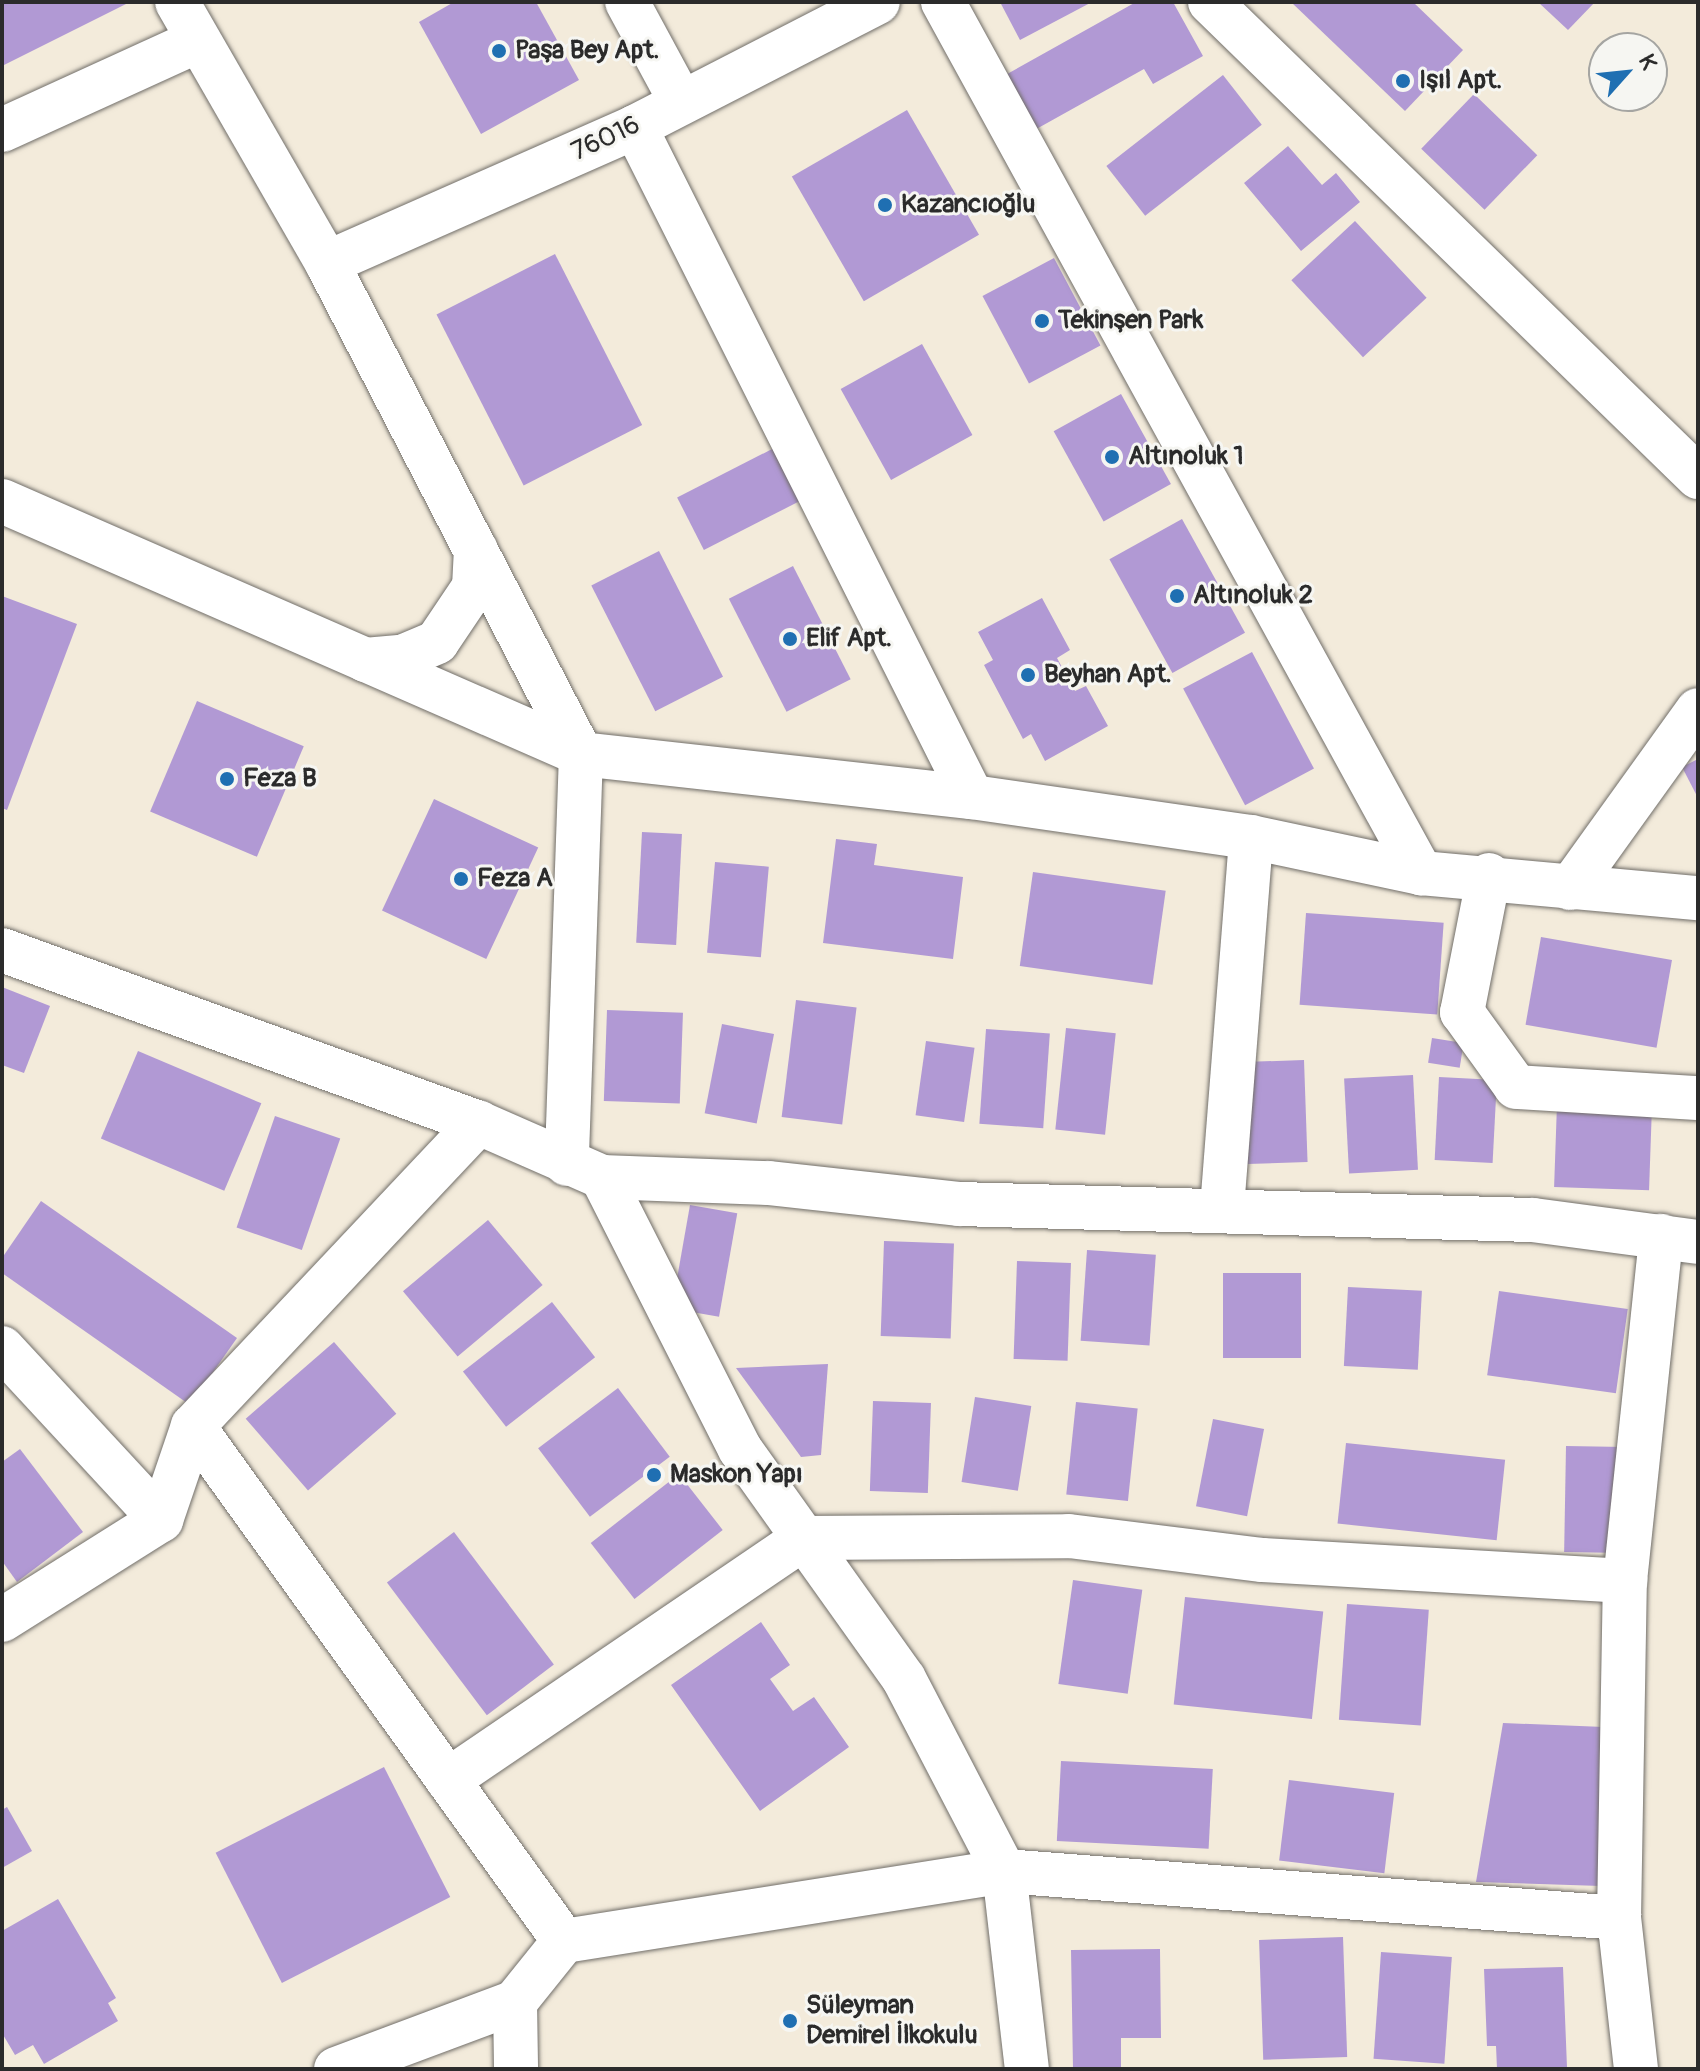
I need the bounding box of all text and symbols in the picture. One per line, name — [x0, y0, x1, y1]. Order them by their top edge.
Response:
north arrow — [1588, 32, 1668, 112]
place label: Paşa Bey Apt. — [515, 35, 659, 67]
marker: Paşa Bey Apt. — [490, 42, 508, 60]
text: K — [1632, 50, 1663, 74]
place label: Işıl Apt. — [1419, 65, 1502, 97]
marker: Işıl Apt. — [1394, 72, 1412, 90]
street label: 76016 — [567, 110, 645, 168]
place label: Kazancıoğlu — [901, 189, 1035, 221]
marker: Kazancıoğlu — [876, 196, 894, 214]
place label: Tekinşen Park — [1058, 305, 1203, 337]
marker: Tekinşen Park — [1033, 312, 1051, 330]
place label: Altınoluk 1 — [1128, 441, 1244, 473]
marker: Altınoluk 1 — [1103, 448, 1121, 466]
place label: Altınoluk 2 — [1193, 580, 1313, 612]
marker: Altınoluk 2 — [1168, 587, 1186, 605]
place label: Elif Apt. — [806, 623, 892, 655]
marker: Elif Apt. — [781, 630, 799, 648]
place label: Beyhan Apt. — [1044, 659, 1172, 691]
marker: Beyhan Apt. — [1019, 666, 1037, 684]
place label: Feza B — [243, 763, 317, 795]
marker: Feza B — [218, 770, 236, 788]
place label: Feza A — [477, 863, 553, 895]
marker: Feza A — [452, 870, 470, 888]
place label: Maskon Yapı — [670, 1459, 803, 1491]
marker: Maskon Yapı — [645, 1466, 663, 1484]
place label: Süleyman Demirel İlkokulu — [806, 1990, 977, 2052]
marker: Süleyman Demirel İlkokulu — [781, 2012, 799, 2030]

